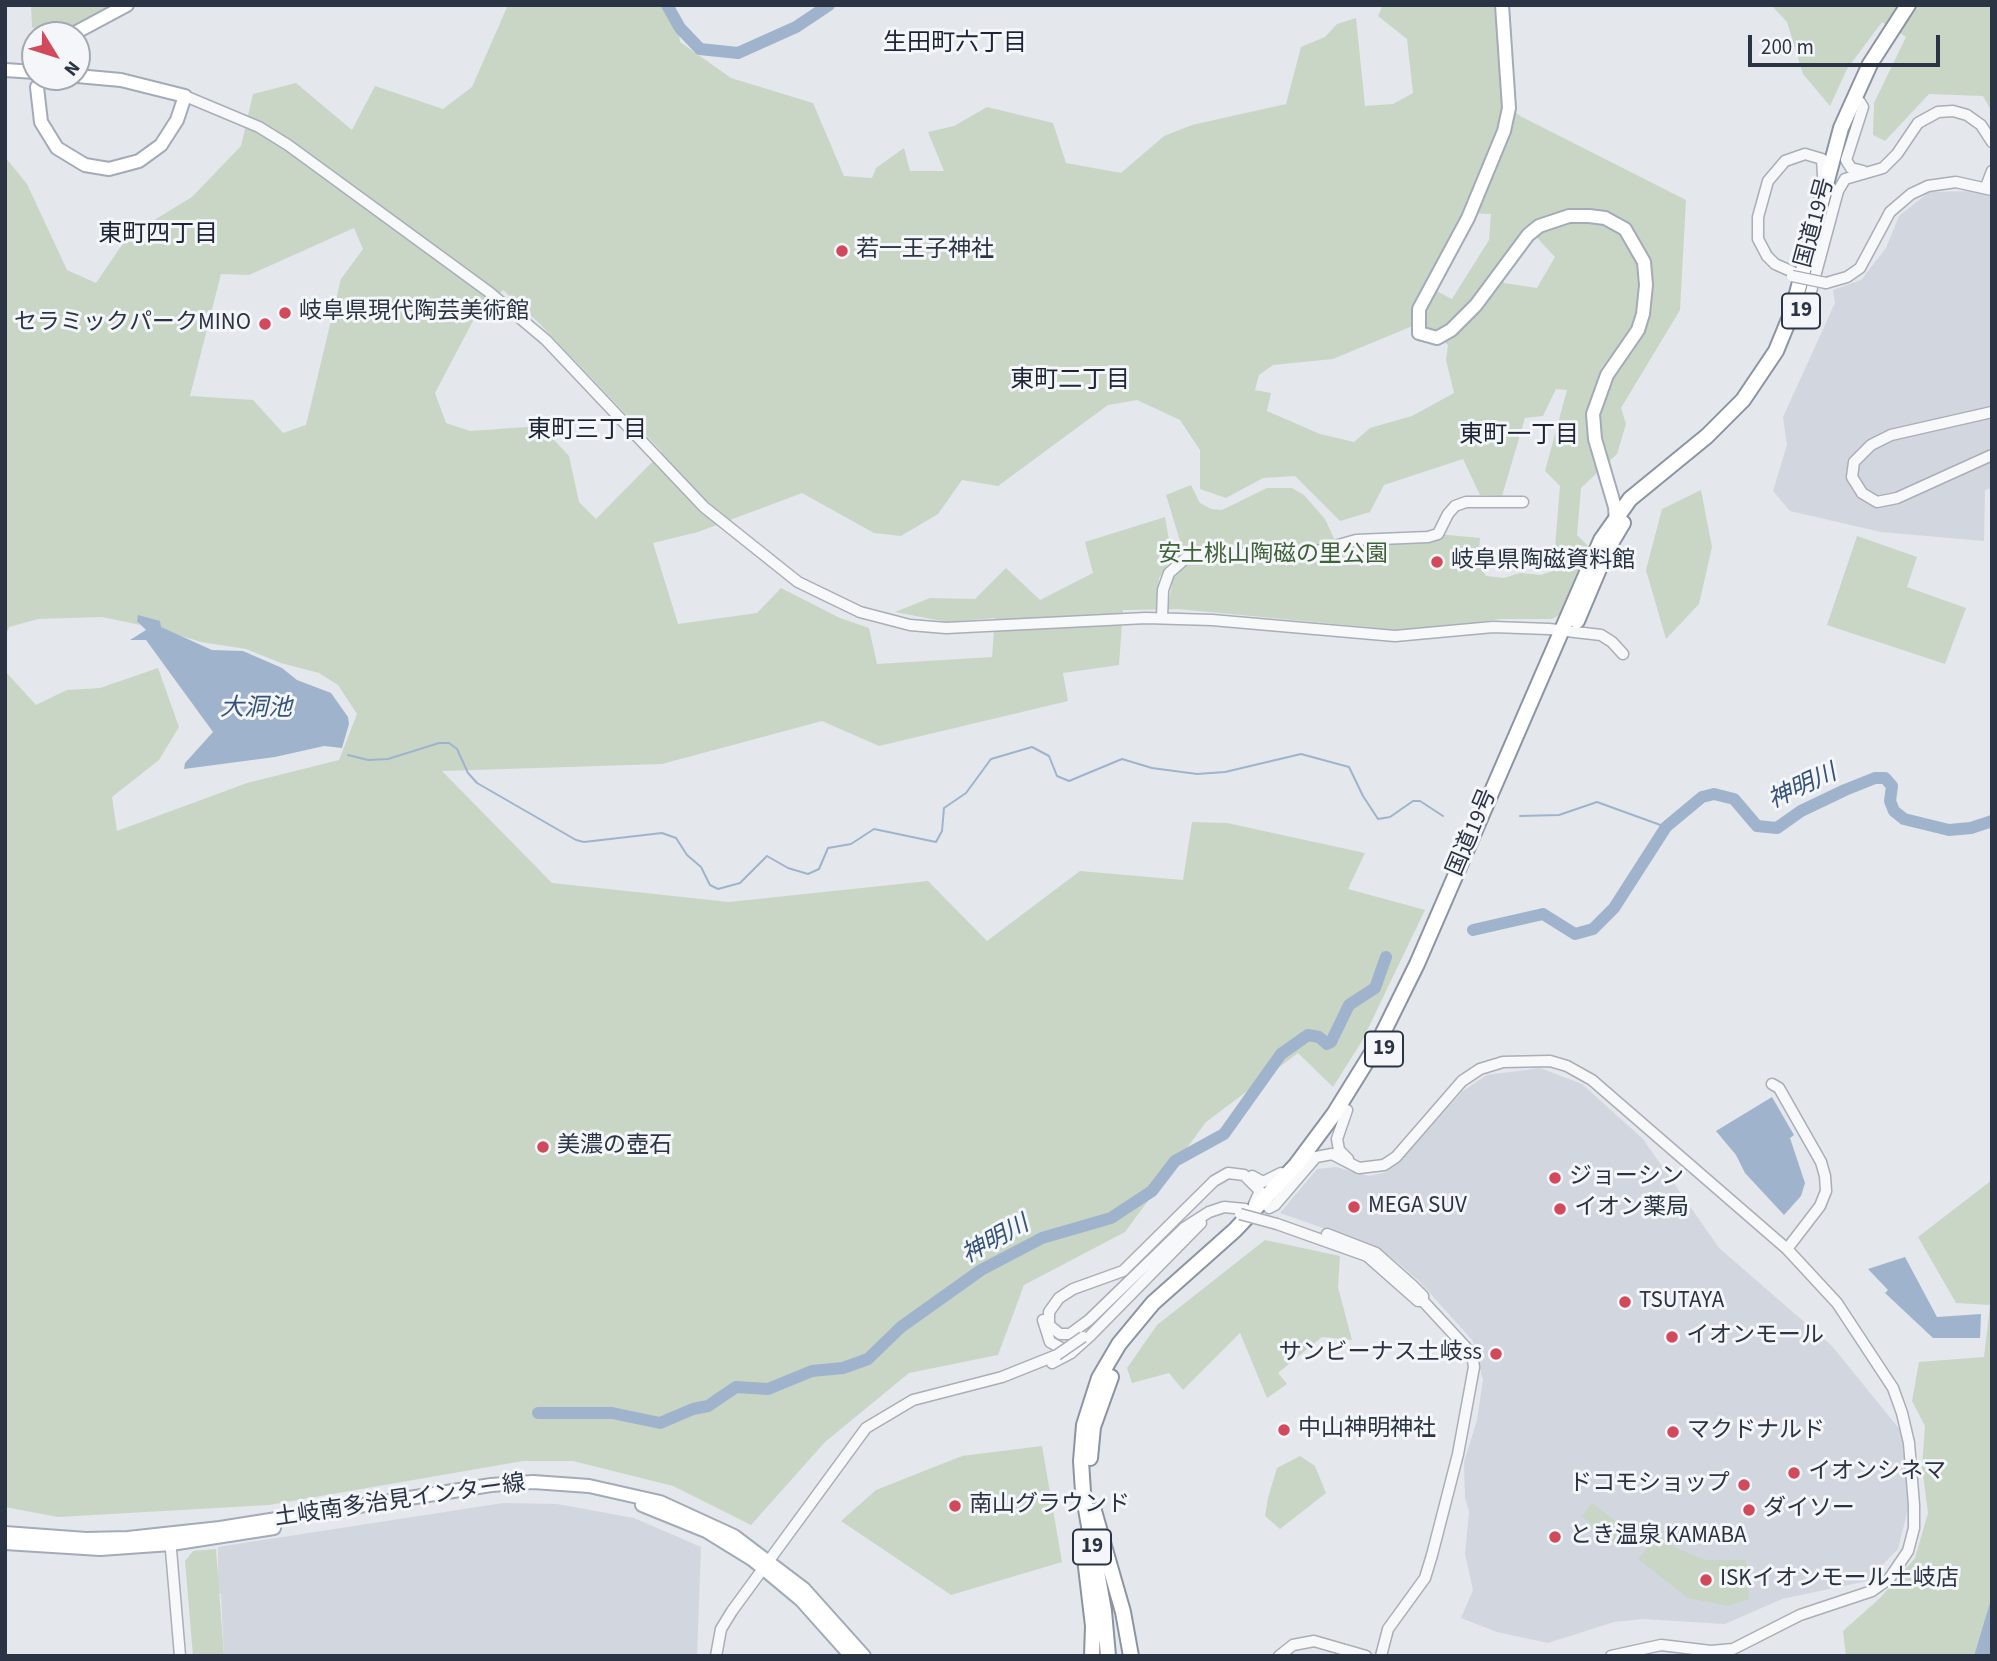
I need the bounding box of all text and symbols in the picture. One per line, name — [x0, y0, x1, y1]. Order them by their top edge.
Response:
north arrow — [21, 21, 91, 91]
scale bar — [1752, 21, 1944, 65]
district label: 生田町六丁目 — [883, 31, 1027, 59]
text: 200 m — [1761, 32, 1814, 62]
text: N — [57, 55, 86, 81]
street label: 国道19号 — [1791, 175, 1841, 271]
district label: 東町四丁目 — [98, 222, 218, 250]
place label: 若一王子神社 — [856, 237, 994, 265]
marker: 若一王子神社 — [834, 243, 850, 259]
road number: 19 — [1782, 294, 1820, 328]
place label: 岐阜県現代陶芸美術館 — [299, 299, 529, 327]
marker: 岐阜県現代陶芸美術館 — [277, 305, 293, 321]
place label: セラミックパークMINO — [14, 310, 251, 338]
marker: セラミックパークMINO — [257, 316, 273, 332]
district label: 東町二丁目 — [1010, 368, 1130, 396]
district label: 東町三丁目 — [527, 418, 647, 446]
district label: 東町一丁目 — [1459, 423, 1579, 451]
park label: 安土桃山陶磁の里公園 — [1158, 542, 1388, 570]
place label: 岐阜県陶磁資料館 — [1451, 548, 1635, 576]
marker: 岐阜県陶磁資料館 — [1429, 554, 1445, 570]
water label: 大洞池 — [220, 696, 292, 724]
water label: 神明川 — [1764, 760, 1842, 816]
street label: 国道19号 — [1442, 785, 1504, 881]
road number: 19 — [1365, 1032, 1403, 1066]
place label: 美濃の壺石 — [557, 1133, 672, 1161]
marker: 美濃の壺石 — [535, 1139, 551, 1155]
place label: ジョーシン — [1569, 1164, 1684, 1192]
marker: ジョーシン — [1547, 1170, 1563, 1186]
place label: MEGA SUV — [1368, 1193, 1467, 1221]
place label: イオン薬局 — [1574, 1195, 1689, 1223]
marker: MEGA SUV — [1346, 1199, 1362, 1215]
marker: イオン薬局 — [1552, 1201, 1568, 1217]
water label: 神明川 — [958, 1211, 1034, 1271]
place label: TSUTAYA — [1639, 1288, 1724, 1316]
marker: TSUTAYA — [1617, 1294, 1633, 1310]
place label: イオンモール — [1686, 1323, 1824, 1351]
marker: イオンモール — [1664, 1329, 1680, 1345]
place label: サンビーナス土岐ss — [1279, 1340, 1482, 1368]
marker: サンビーナス土岐ss — [1488, 1346, 1504, 1362]
place label: 中山神明神社 — [1298, 1416, 1436, 1444]
place label: マクドナルド — [1687, 1418, 1825, 1446]
marker: 中山神明神社 — [1276, 1422, 1292, 1438]
marker: マクドナルド — [1665, 1424, 1681, 1440]
place label: イオンシネマ — [1808, 1459, 1946, 1487]
marker: イオンシネマ — [1786, 1465, 1802, 1481]
street label: 土岐南多治見インター線 — [273, 1471, 527, 1533]
place label: ドコモショップ — [1569, 1471, 1730, 1499]
marker: ドコモショップ — [1736, 1477, 1752, 1493]
place label: 南山グラウンド — [969, 1492, 1130, 1520]
place label: ダイソー — [1763, 1496, 1855, 1524]
marker: 南山グラウンド — [947, 1498, 963, 1514]
marker: ダイソー — [1741, 1502, 1757, 1518]
place label: とき温泉 KAMABA — [1569, 1523, 1746, 1551]
marker: とき温泉 KAMABA — [1547, 1529, 1563, 1545]
road number: 19 — [1073, 1530, 1111, 1564]
place label: ISKイオンモール土岐店 — [1720, 1566, 1959, 1594]
marker: ISKイオンモール土岐店 — [1698, 1572, 1714, 1588]

